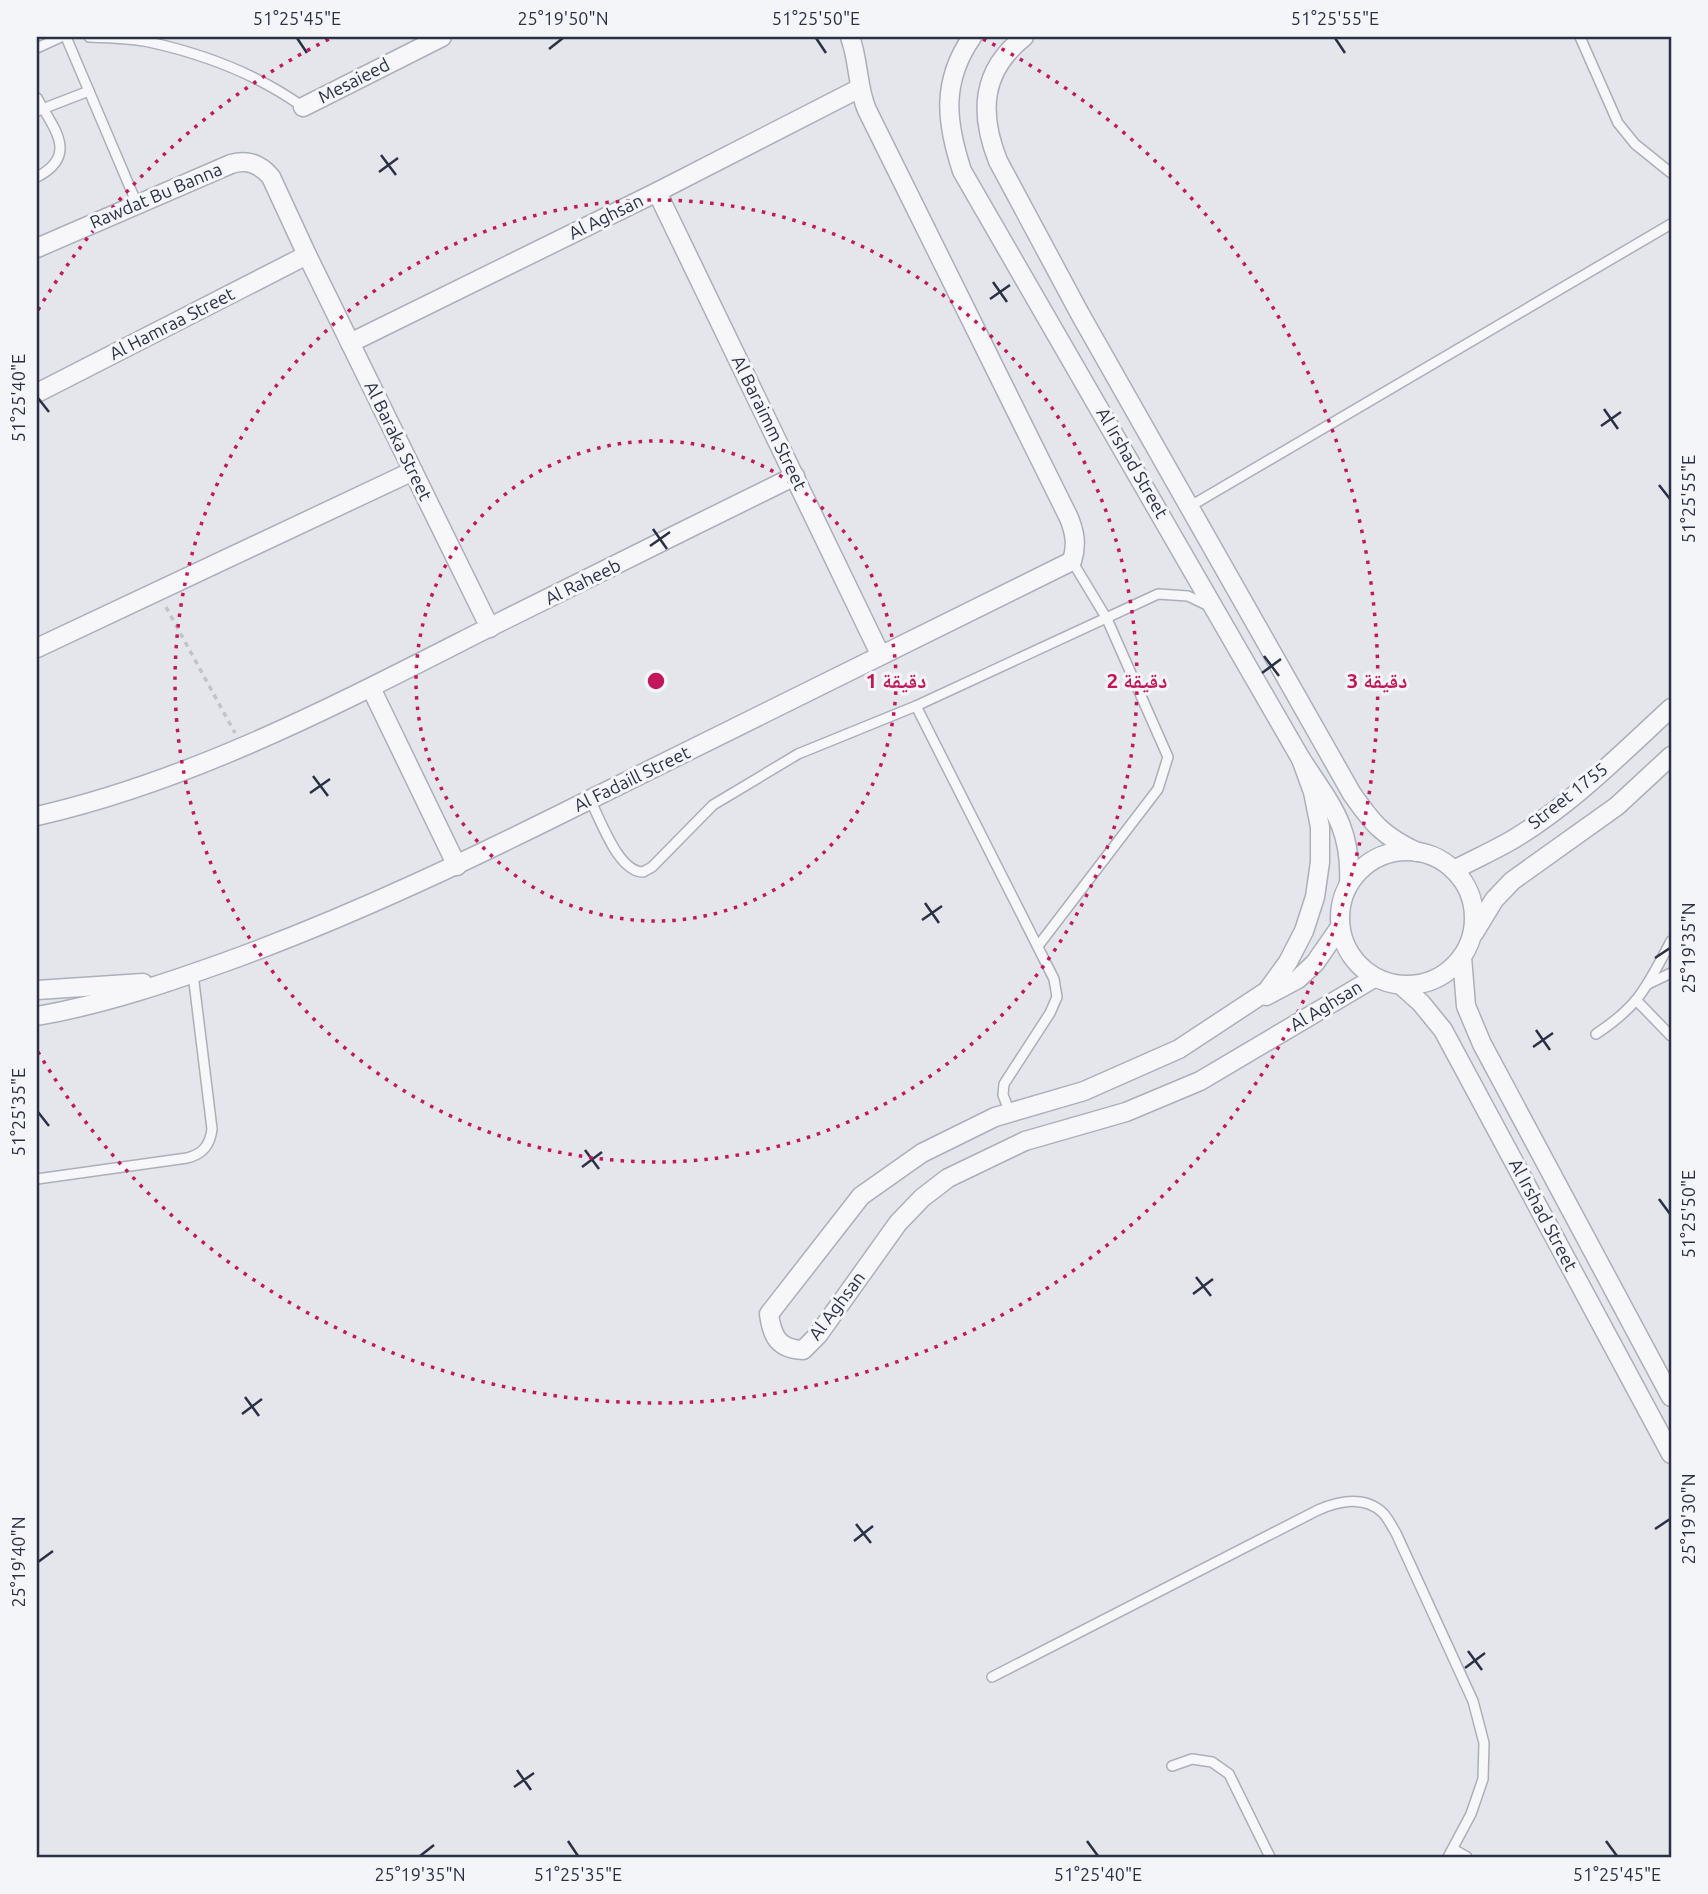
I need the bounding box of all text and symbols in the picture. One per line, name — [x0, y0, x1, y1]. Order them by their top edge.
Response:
text: 51°25'45"E — [253, 8, 341, 28]
text: 25°19'50"N — [517, 8, 609, 28]
text: 51°25'50"E — [772, 8, 860, 28]
text: 51°25'55"E — [1291, 8, 1379, 28]
street label: Mesaieed — [315, 54, 393, 107]
street label: Rawdat Bu Banna — [86, 158, 225, 232]
street label: Al Aghsan — [565, 190, 646, 243]
street label: Al Hamraa Street — [106, 283, 237, 363]
street label: Al Baraimm Street — [729, 352, 811, 493]
text: 51°25'40"E — [8, 354, 28, 442]
street label: Al Baraka Street — [361, 378, 436, 503]
street label: Al Irshad Street — [1093, 404, 1173, 521]
text: 51°25'55"E — [1678, 455, 1698, 543]
street label: Al Raheeb — [541, 554, 624, 608]
text: 1 دقيقة — [866, 668, 926, 693]
text: 2 دقيقة — [1107, 668, 1167, 693]
text: 3 دقيقة — [1347, 668, 1407, 693]
centre of rings — [644, 669, 668, 693]
street label: Al Fadaill Street — [570, 741, 693, 815]
street label: Street 1755 — [1524, 758, 1611, 832]
text: 25°19'35"N — [1678, 902, 1698, 994]
street label: Al Aghsan — [1286, 976, 1365, 1034]
text: 51°25'35"E — [8, 1068, 28, 1156]
street label: Al Irshad Street — [1506, 1155, 1582, 1274]
text: 51°25'50"E — [1678, 1170, 1698, 1258]
street label: Al Aghsan — [804, 1267, 868, 1343]
text: 25°19'30"N — [1678, 1473, 1698, 1565]
text: 25°19'40"N — [8, 1516, 28, 1608]
text: 25°19'35"N — [374, 1864, 466, 1884]
text: 51°25'35"E — [534, 1864, 622, 1884]
text: 51°25'40"E — [1054, 1864, 1142, 1884]
text: 51°25'45"E — [1573, 1864, 1661, 1884]

